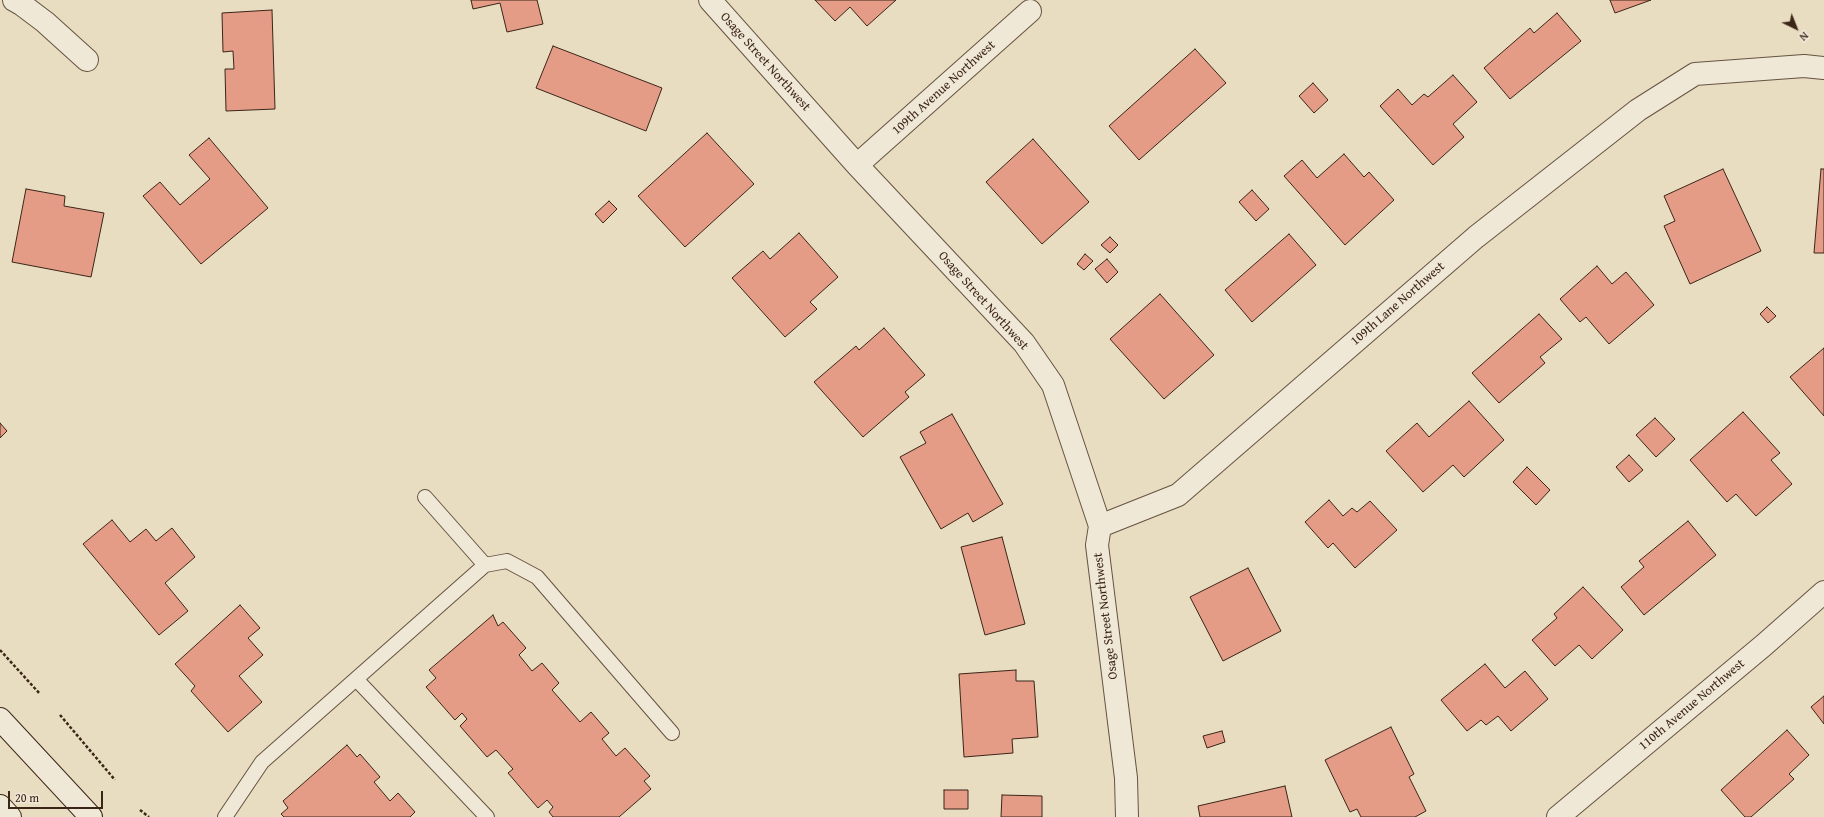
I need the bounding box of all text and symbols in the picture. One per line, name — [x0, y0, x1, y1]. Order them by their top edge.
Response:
north arrow — [1776, 8, 1816, 48]
street label: Osage Street Northwest — [717, 9, 813, 115]
text: N — [1796, 28, 1812, 45]
street label: 109th Avenue Northwest — [889, 38, 999, 138]
street label: Osage Street Northwest — [935, 248, 1031, 354]
street label: 109th Lane Northwest — [1348, 259, 1448, 349]
street label: Osage Street Northwest — [1090, 552, 1122, 680]
street label: 110th Avenue Northwest — [1636, 656, 1748, 754]
scale bar — [10, 783, 105, 809]
text: 20 m — [15, 789, 39, 806]

